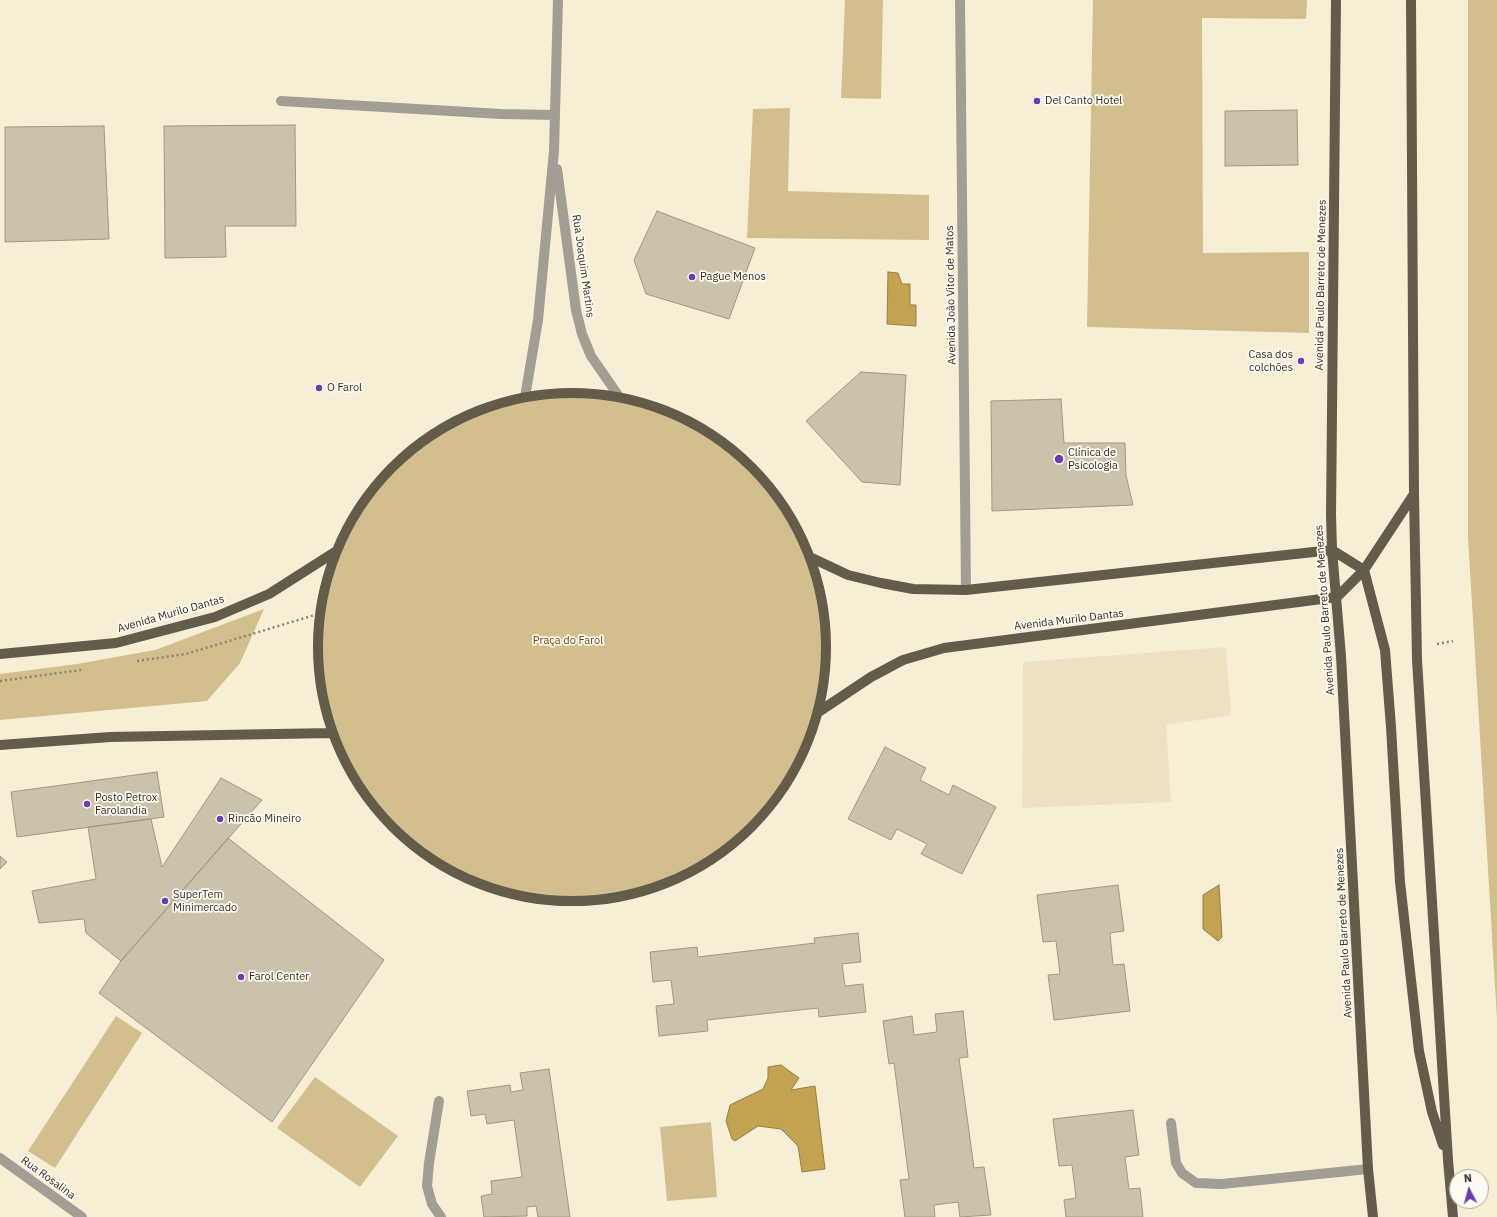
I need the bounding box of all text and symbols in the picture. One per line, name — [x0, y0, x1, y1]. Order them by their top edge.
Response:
place label: Del Canto Hotel — [1045, 94, 1122, 108]
marker: Del Canto Hotel — [1032, 96, 1042, 106]
street label: Avenida Paulo Barreto de Menezes — [1313, 200, 1329, 370]
street label: Rua Joaquim Martins — [569, 214, 597, 318]
street label: Avenida João Vitor de Matos — [943, 225, 959, 365]
place label: Pague Menos — [700, 270, 766, 284]
marker: Pague Menos — [687, 272, 697, 282]
place label: Casa dos colchões — [1249, 348, 1293, 374]
marker: Casa dos colchões — [1296, 356, 1306, 366]
place label: O Farol — [327, 381, 362, 395]
marker: O Farol — [314, 383, 324, 393]
place label: Clínica de Psicologia — [1068, 446, 1118, 472]
marker: Clínica de Psicologia — [1053, 453, 1065, 465]
street label: Avenida Paulo Barreto de Menezes — [1312, 524, 1338, 696]
street label: Avenida Murilo Dantas — [116, 592, 226, 636]
street label: Avenida Murilo Dantas — [1013, 607, 1125, 633]
park label: Praça do Farol — [533, 634, 603, 648]
place label: Posto Petrox Farolandia — [95, 791, 157, 817]
marker: Posto Petrox Farolandia — [82, 799, 92, 809]
place label: Rincão Mineiro — [228, 812, 301, 826]
marker: Rincão Mineiro — [215, 814, 225, 824]
street label: Avenida Paulo Barreto de Menezes — [1333, 847, 1355, 1019]
place label: SuperTem Minimercado — [173, 888, 237, 914]
marker: SuperTem Minimercado — [160, 896, 170, 906]
place label: Farol Center — [249, 970, 309, 984]
marker: Farol Center — [236, 972, 246, 982]
street label: Rua Rosalina — [18, 1154, 78, 1202]
north arrow — [1449, 1169, 1489, 1209]
text: N — [1463, 1171, 1473, 1185]

